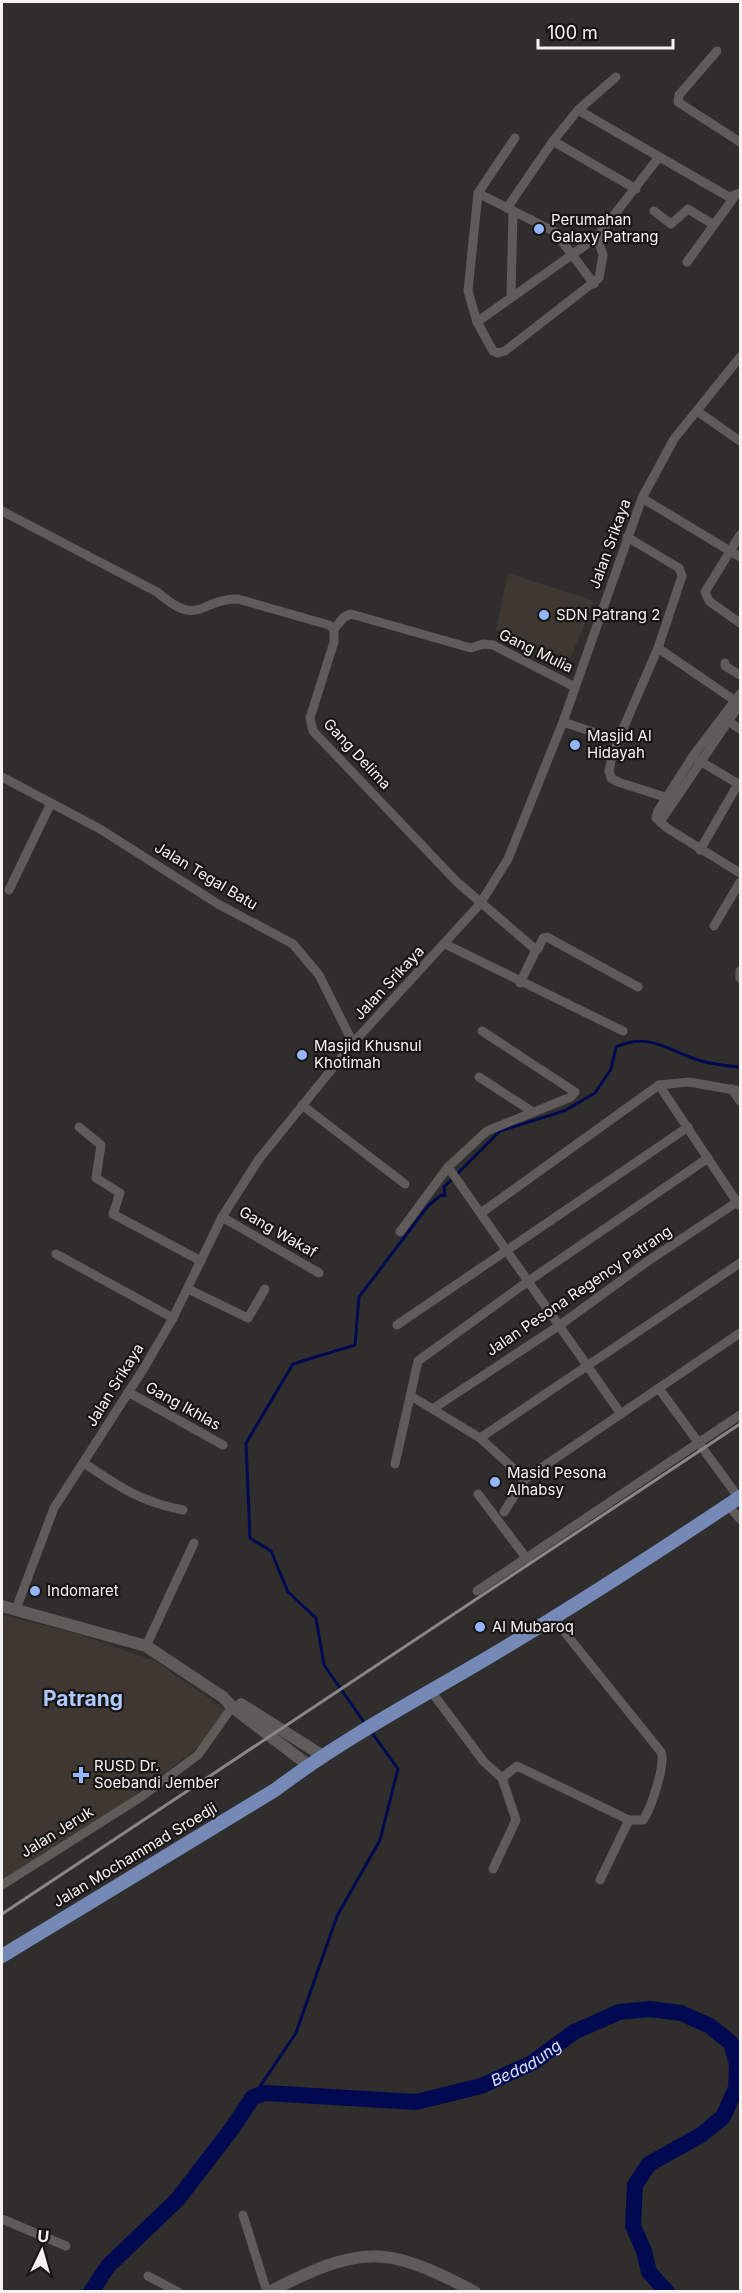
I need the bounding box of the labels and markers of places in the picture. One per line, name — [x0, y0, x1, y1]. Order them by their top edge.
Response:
place label: Perumahan Galaxy Patrang — [551, 210, 659, 246]
marker: Perumahan Galaxy Patrang — [532, 222, 546, 236]
place label: SDN Patrang 2 — [556, 605, 660, 624]
marker: SDN Patrang 2 — [537, 608, 551, 622]
place label: Masjid Al Hidayah — [587, 726, 652, 762]
marker: Masjid Al Hidayah — [568, 738, 582, 752]
place label: Masjid Khusnul Khotimah — [314, 1036, 422, 1072]
marker: Masjid Khusnul Khotimah — [295, 1048, 309, 1062]
place label: Masid Pesona Alhabsy — [507, 1463, 606, 1499]
marker: Masid Pesona Alhabsy — [488, 1475, 502, 1489]
place label: Indomaret — [47, 1581, 119, 1600]
marker: Indomaret — [28, 1584, 42, 1598]
place label: Al Mubaroq — [492, 1617, 574, 1636]
marker: Al Mubaroq — [473, 1620, 487, 1634]
place label: RUSD Dr. Soebandi Jember — [94, 1756, 219, 1792]
marker: RUSD Dr. Soebandi Jember — [72, 1766, 90, 1784]

